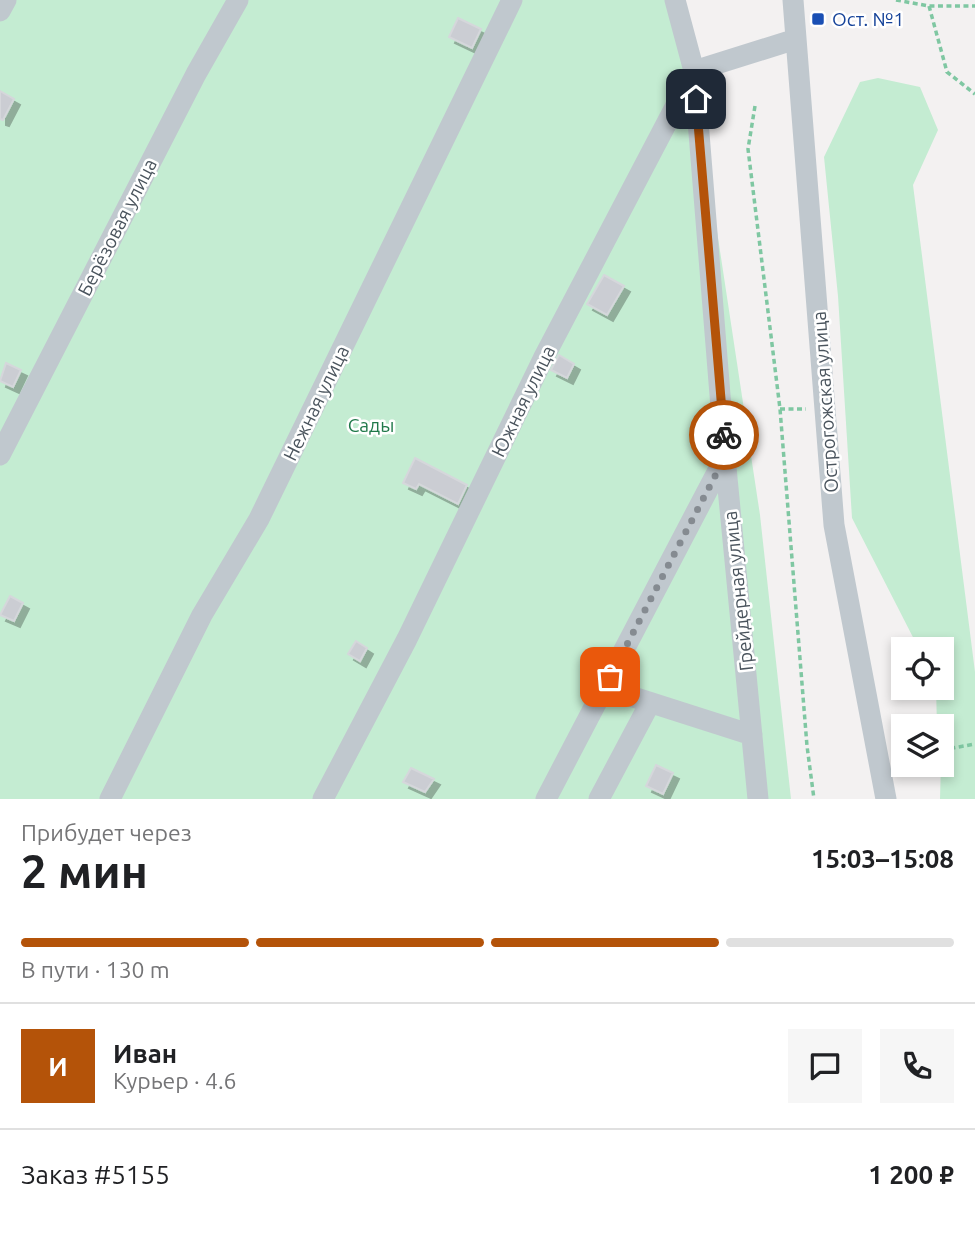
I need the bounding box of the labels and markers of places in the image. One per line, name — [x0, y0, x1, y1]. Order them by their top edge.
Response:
place label: Ост. №1 — [832, 8, 904, 30]
marker: Ост. №1 — [810, 11, 826, 27]
pin — [666, 69, 726, 129]
pin — [580, 647, 640, 707]

